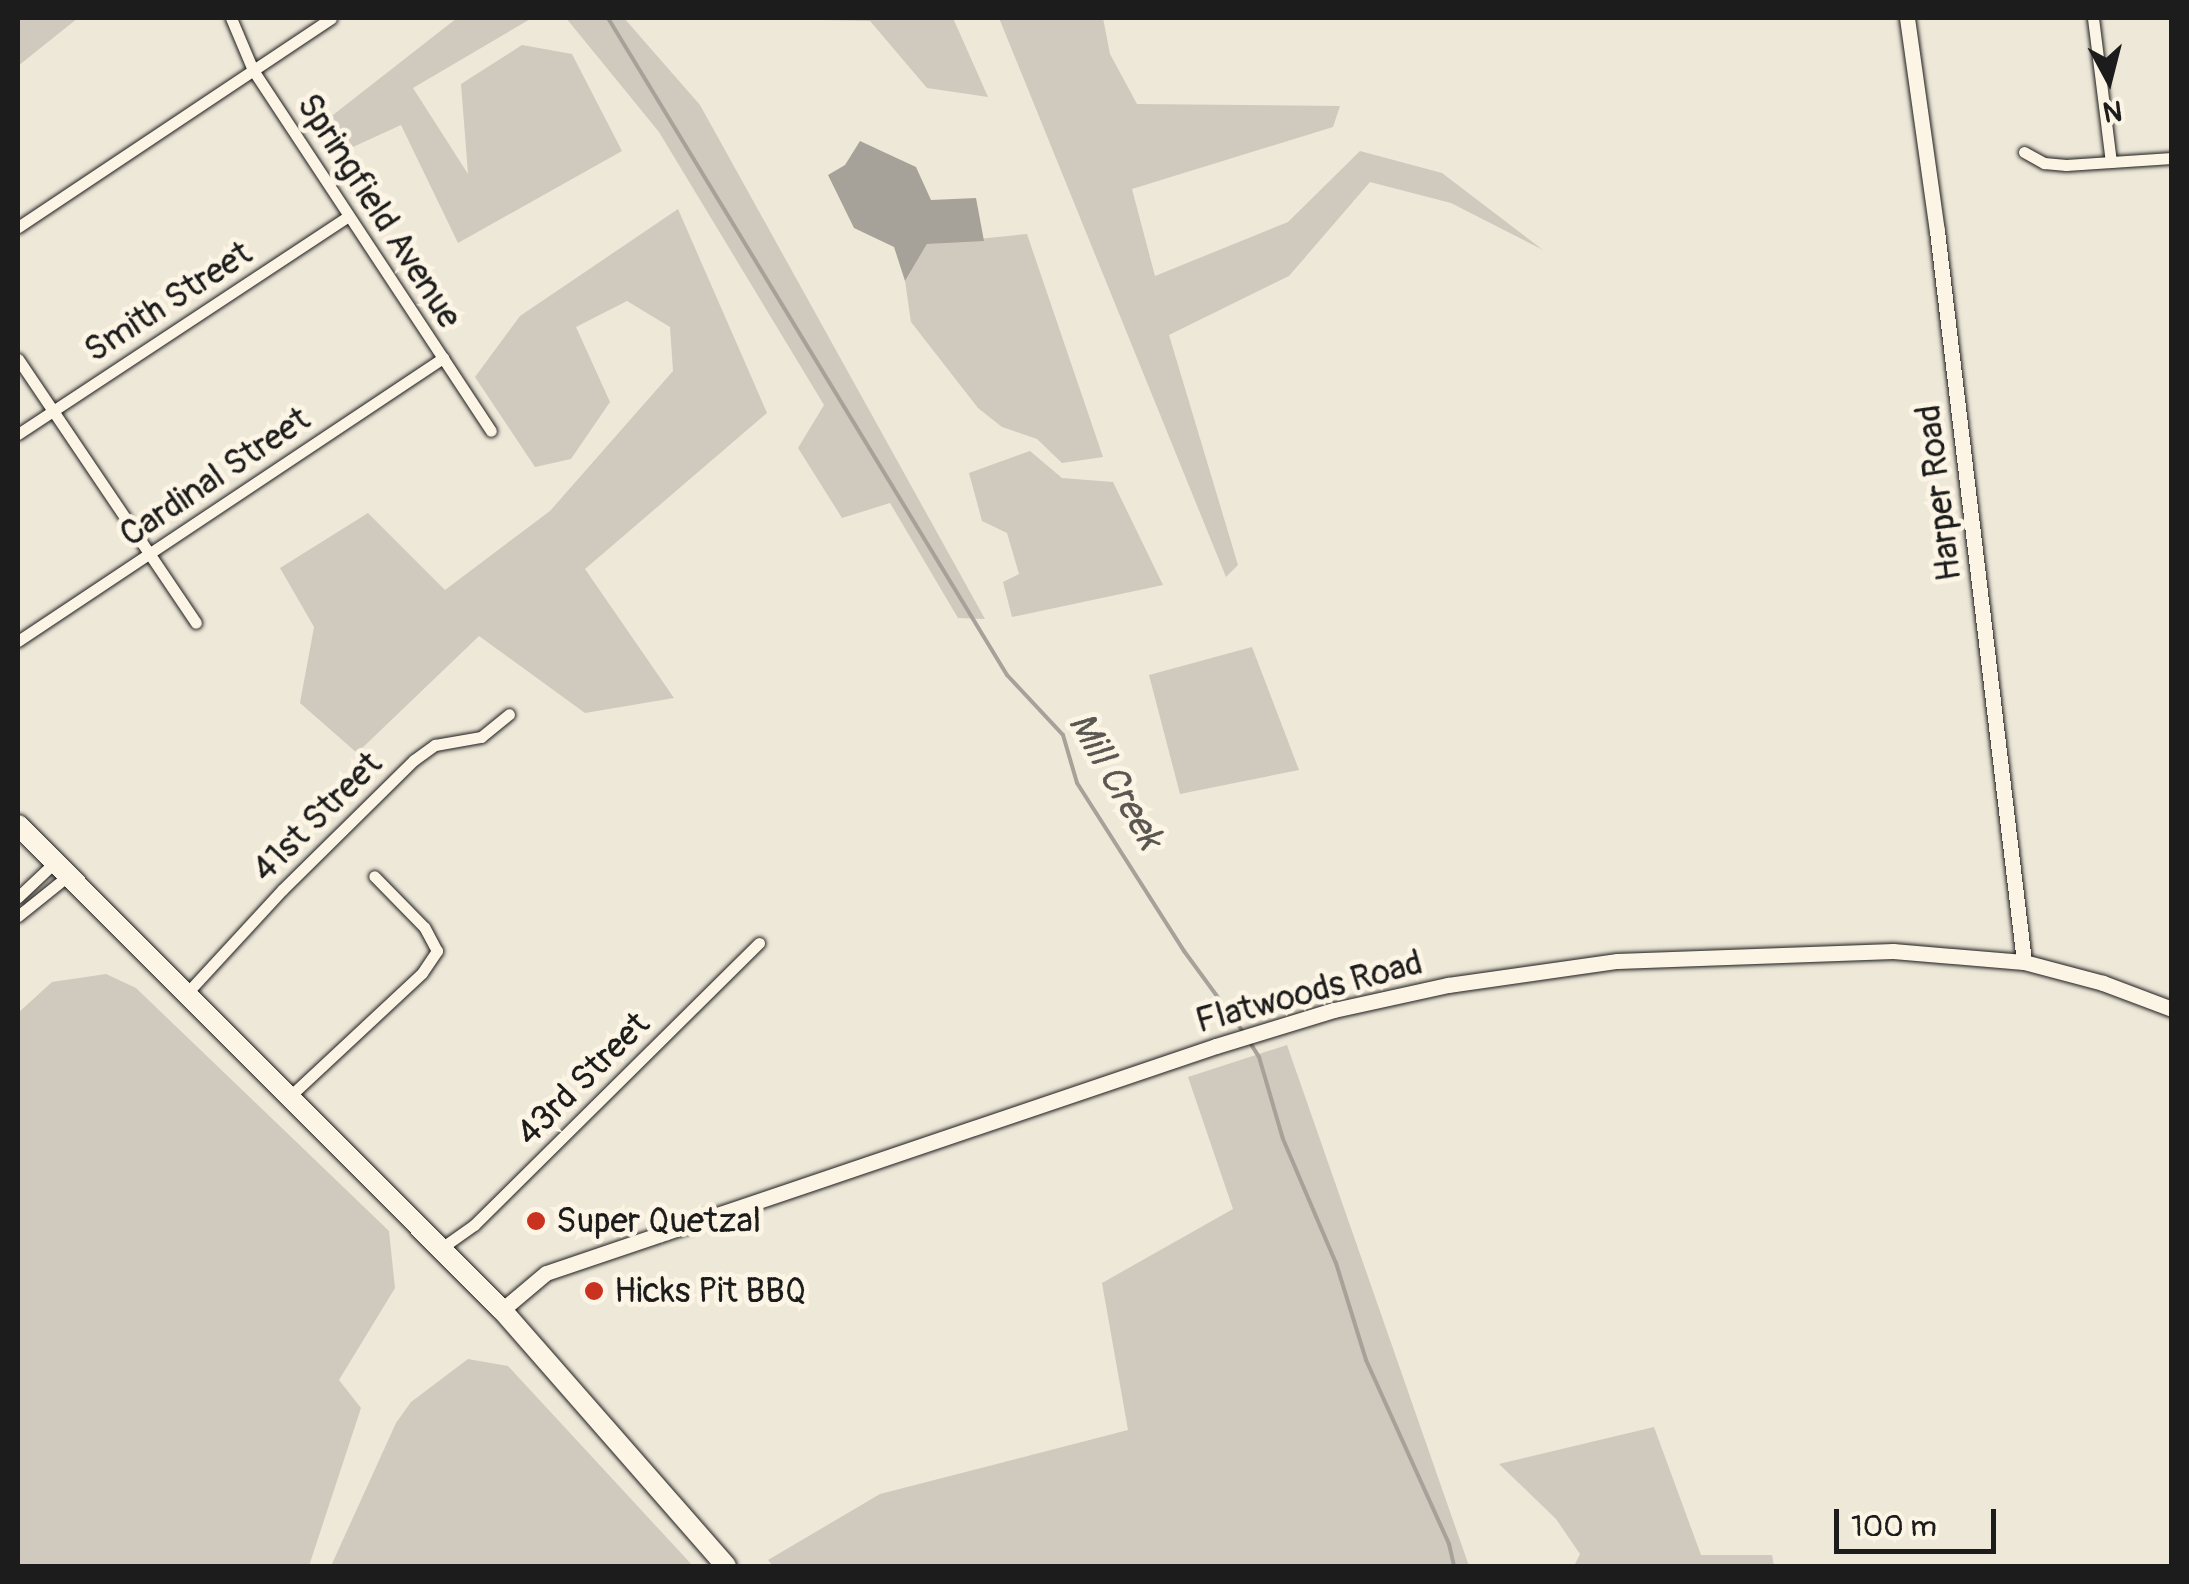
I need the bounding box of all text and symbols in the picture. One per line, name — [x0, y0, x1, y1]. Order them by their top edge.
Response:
north arrow — [2059, 30, 2159, 130]
street label: Springfield Avenue — [288, 86, 470, 336]
text: N — [2101, 92, 2124, 129]
street label: Smith Street — [77, 232, 259, 372]
street label: Cardinal Street — [112, 398, 318, 556]
street label: Harper Road — [1907, 402, 1971, 584]
water label: Mill Creek — [1058, 705, 1172, 857]
street label: 41st Street — [243, 743, 391, 891]
street label: Flatwoods Road — [1191, 942, 1427, 1042]
street label: 43rd Street — [508, 1004, 658, 1154]
place label: Super Quetzal — [556, 1200, 761, 1242]
marker: Super Quetzal — [525, 1210, 547, 1232]
place label: Hicks Pit BBQ — [614, 1270, 806, 1312]
marker: Hicks Pit BBQ — [583, 1280, 605, 1302]
scale bar — [1839, 1489, 2002, 1551]
text: 100 m — [1851, 1508, 1937, 1545]

